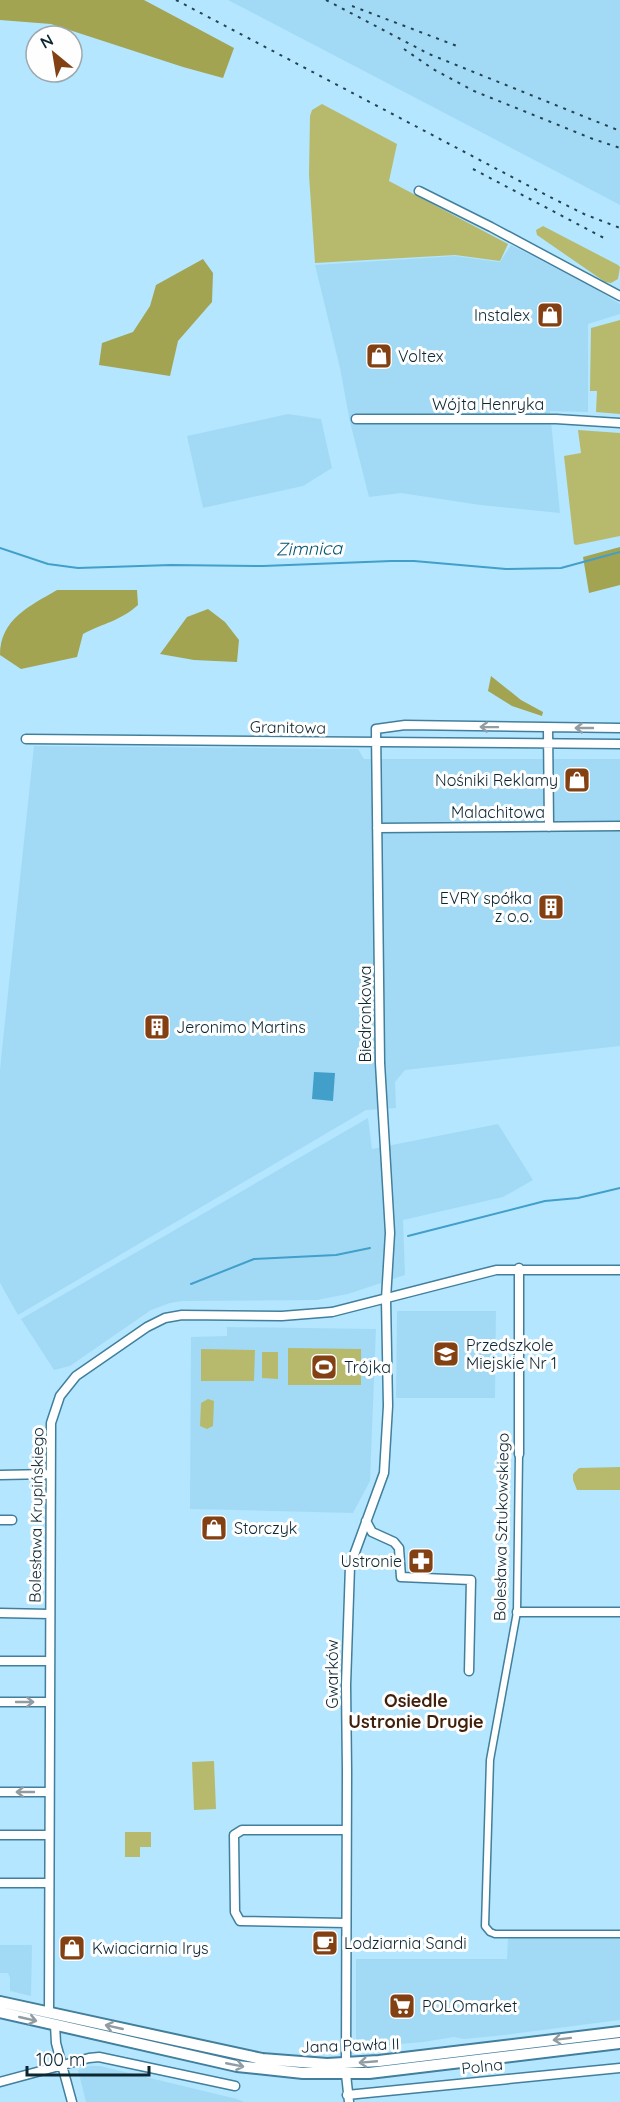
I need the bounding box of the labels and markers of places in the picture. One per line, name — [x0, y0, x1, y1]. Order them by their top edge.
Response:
shop icon: Instalex — [535, 300, 565, 330]
place label: Instalex — [474, 305, 530, 325]
shop icon: Voltex — [364, 341, 394, 371]
place label: Voltex — [398, 346, 444, 366]
shop icon: Nośniki Reklamy — [562, 765, 592, 795]
place label: Nośniki Reklamy — [435, 770, 558, 790]
place label: EVRY spółka z o.o. — [440, 888, 532, 926]
building icon: EVRY spółka z o.o. — [536, 892, 566, 922]
building icon: Jeronimo Martins — [142, 1012, 172, 1042]
place label: Jeronimo Martins — [176, 1017, 306, 1037]
place label: Przedszkole Miejskie Nr 1 — [466, 1335, 557, 1373]
school or university icon: Przedszkole Miejskie Nr 1 — [431, 1339, 461, 1369]
sports icon: Trójka — [309, 1352, 339, 1382]
place label: Trójka — [344, 1357, 391, 1377]
shop icon: Storczyk — [199, 1513, 229, 1543]
place label: Storczyk — [234, 1518, 297, 1538]
pharmacy icon: Ustronie — [406, 1546, 436, 1576]
place label: Ustronie — [340, 1551, 402, 1571]
cafe icon: Lodziarnia Sandi — [310, 1928, 340, 1958]
shop icon: Kwiaciarnia Irys — [57, 1933, 87, 1963]
place label: Lodziarnia Sandi — [344, 1933, 467, 1953]
place label: Kwiaciarnia Irys — [92, 1938, 209, 1958]
supermarket icon: POLOmarket — [387, 1991, 417, 2021]
place label: POLOmarket — [422, 1996, 518, 2016]

